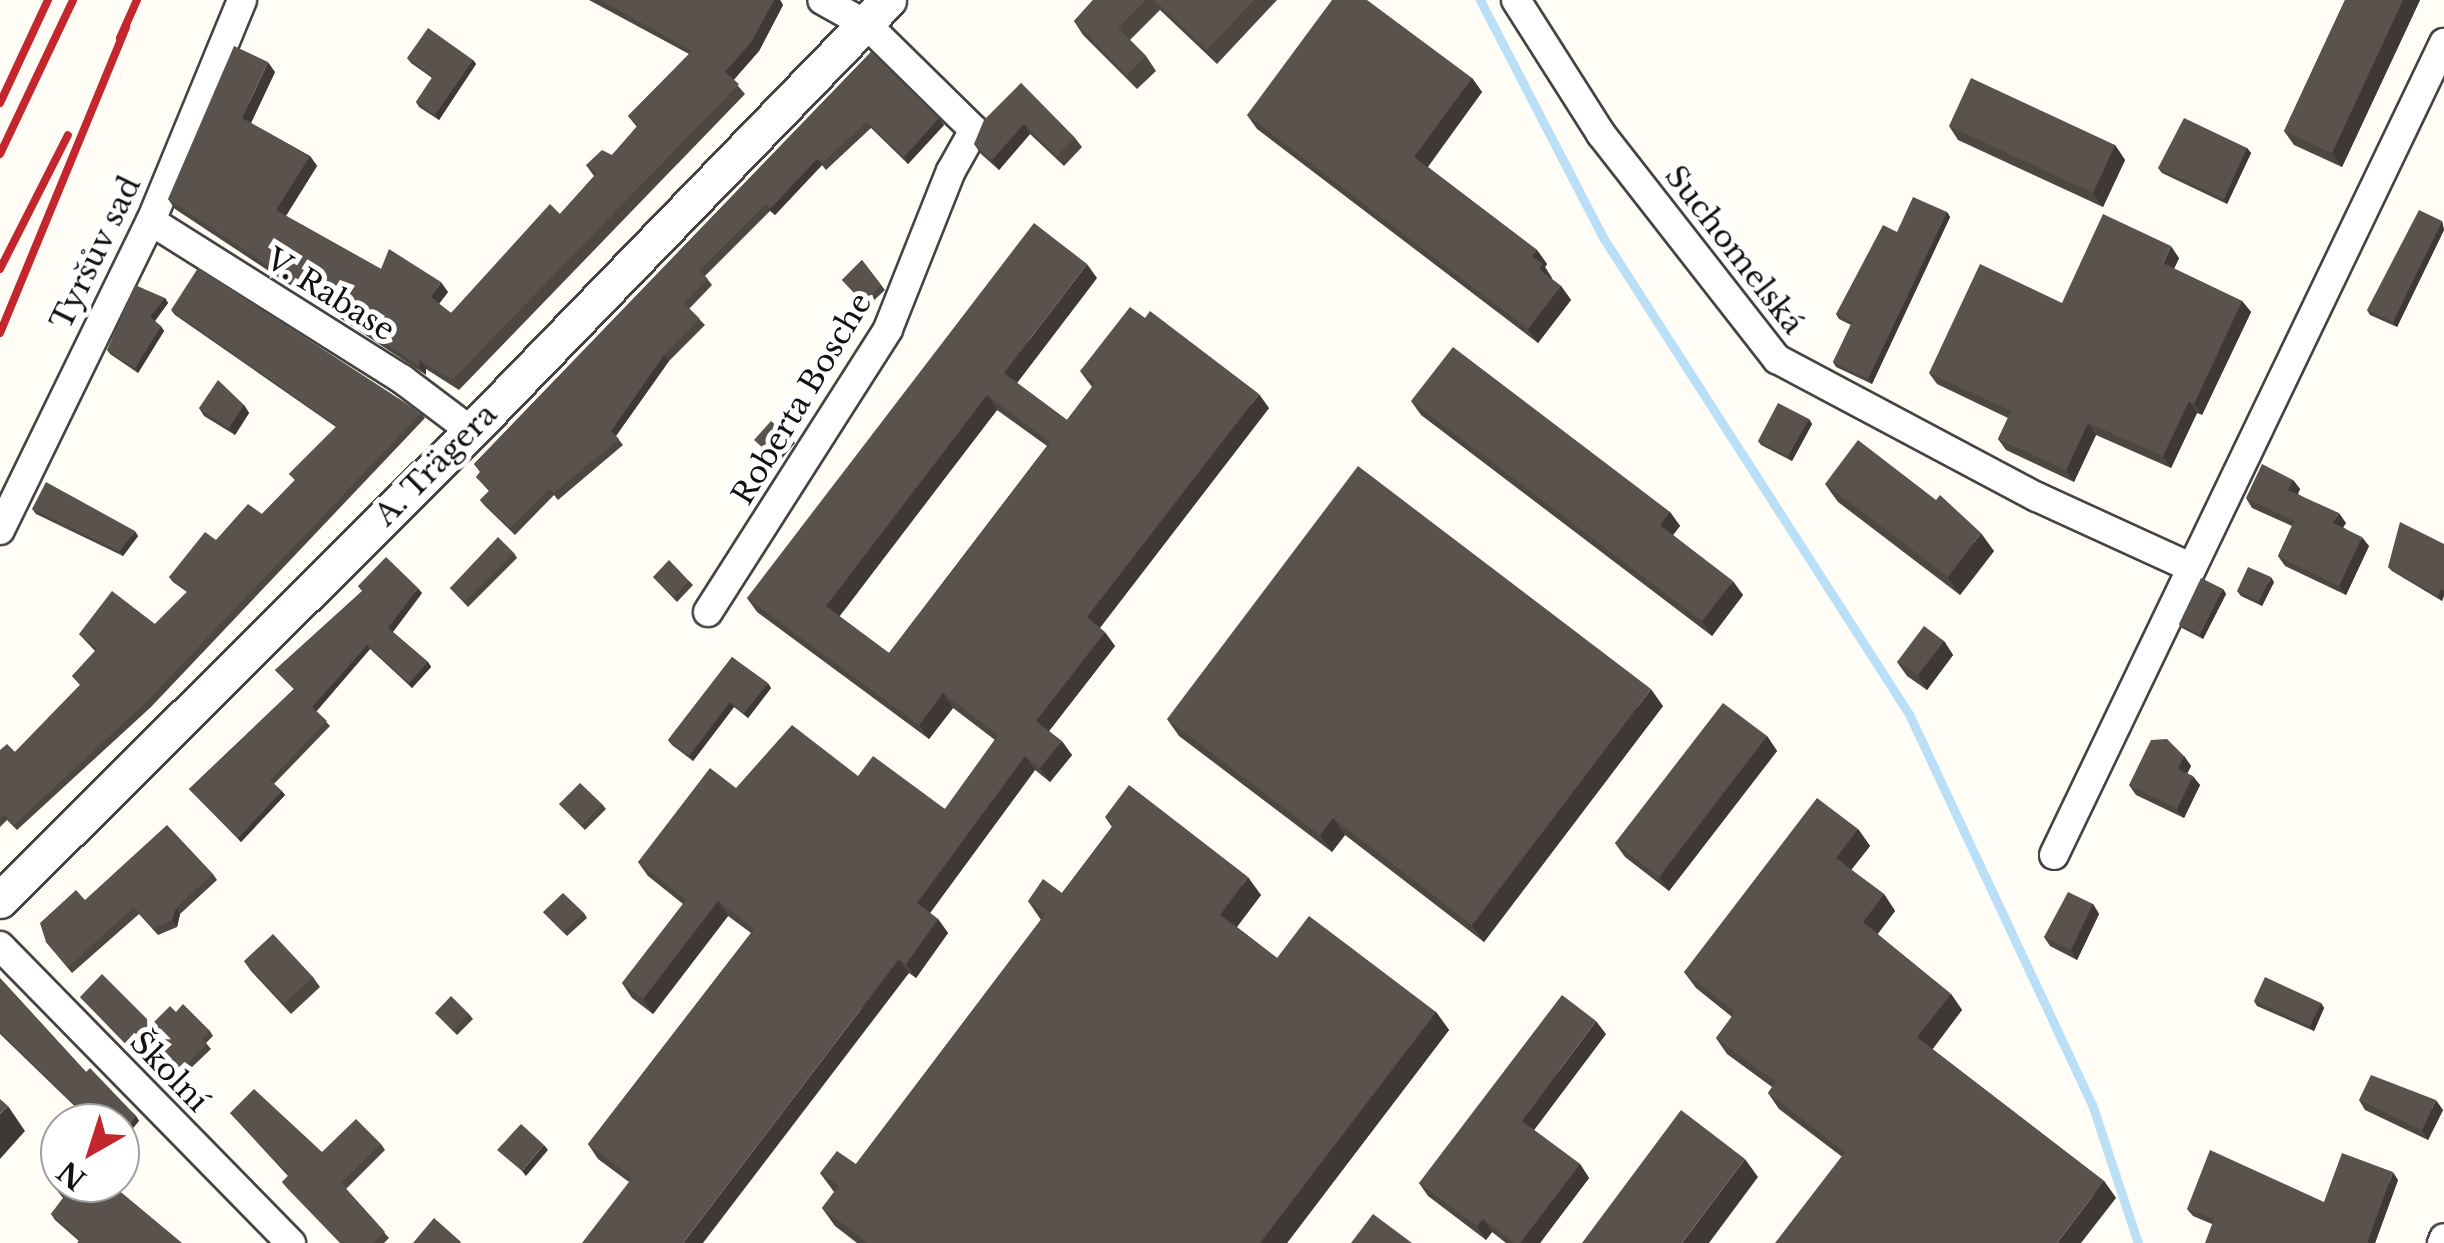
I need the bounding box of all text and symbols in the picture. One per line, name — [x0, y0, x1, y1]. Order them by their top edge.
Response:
street label: Suchomelská — [1657, 159, 1811, 341]
street label: Tyršův sad — [43, 170, 149, 336]
street label: V. Rabase — [259, 241, 401, 349]
street label: Roberta Bosche — [725, 287, 879, 511]
street label: A. Trägera — [367, 396, 505, 534]
street label: Školní — [122, 1025, 216, 1119]
north arrow — [40, 1103, 140, 1203]
text: N — [51, 1153, 93, 1197]

